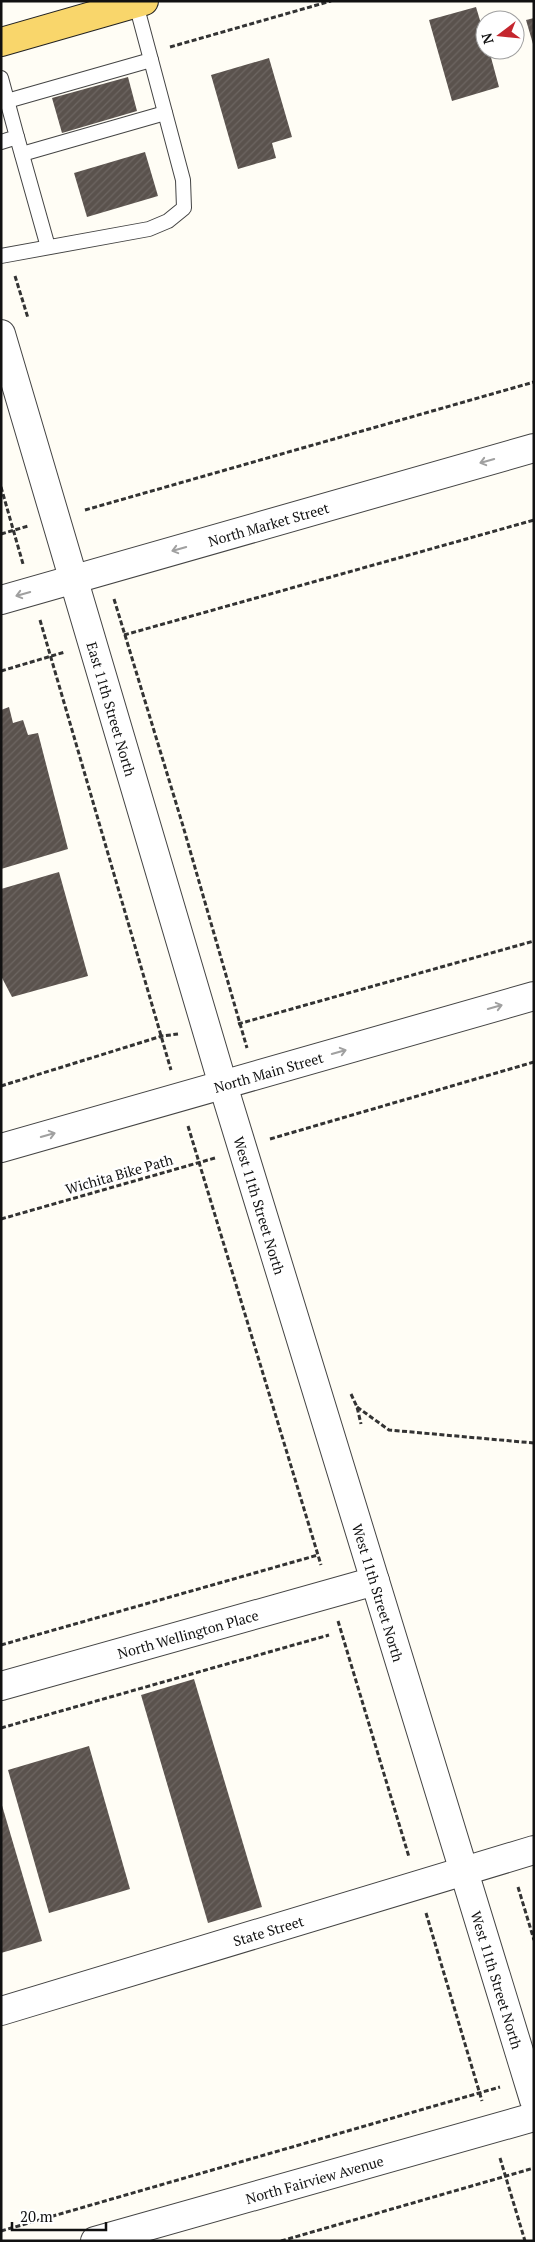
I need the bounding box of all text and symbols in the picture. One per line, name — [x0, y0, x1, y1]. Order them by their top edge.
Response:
north arrow — [475, 10, 525, 60]
text: N — [476, 31, 498, 46]
one-way arrow — [479, 457, 495, 467]
street label: North Market Street — [206, 497, 332, 550]
one-way arrow — [171, 545, 187, 554]
one-way arrow — [15, 589, 31, 599]
street label: East 11th Street North — [83, 639, 141, 778]
one-way arrow — [487, 1002, 503, 1012]
street label: North Main Street — [212, 1047, 326, 1096]
one-way arrow — [331, 1047, 347, 1057]
one-way arrow — [40, 1130, 56, 1140]
street label: West 11th Street North — [230, 1134, 290, 1277]
street label: Wichita Bike Path — [63, 1150, 175, 1198]
street label: West 11th Street North — [348, 1521, 409, 1664]
street label: North Wellington Place — [115, 1605, 260, 1662]
street label: West 11th Street North — [467, 1909, 527, 2051]
street label: State Street — [230, 1910, 306, 1950]
street label: North Fairview Avenue — [243, 2151, 385, 2208]
scale bar — [12, 2200, 106, 2232]
text: 20 m — [20, 2206, 53, 2226]

